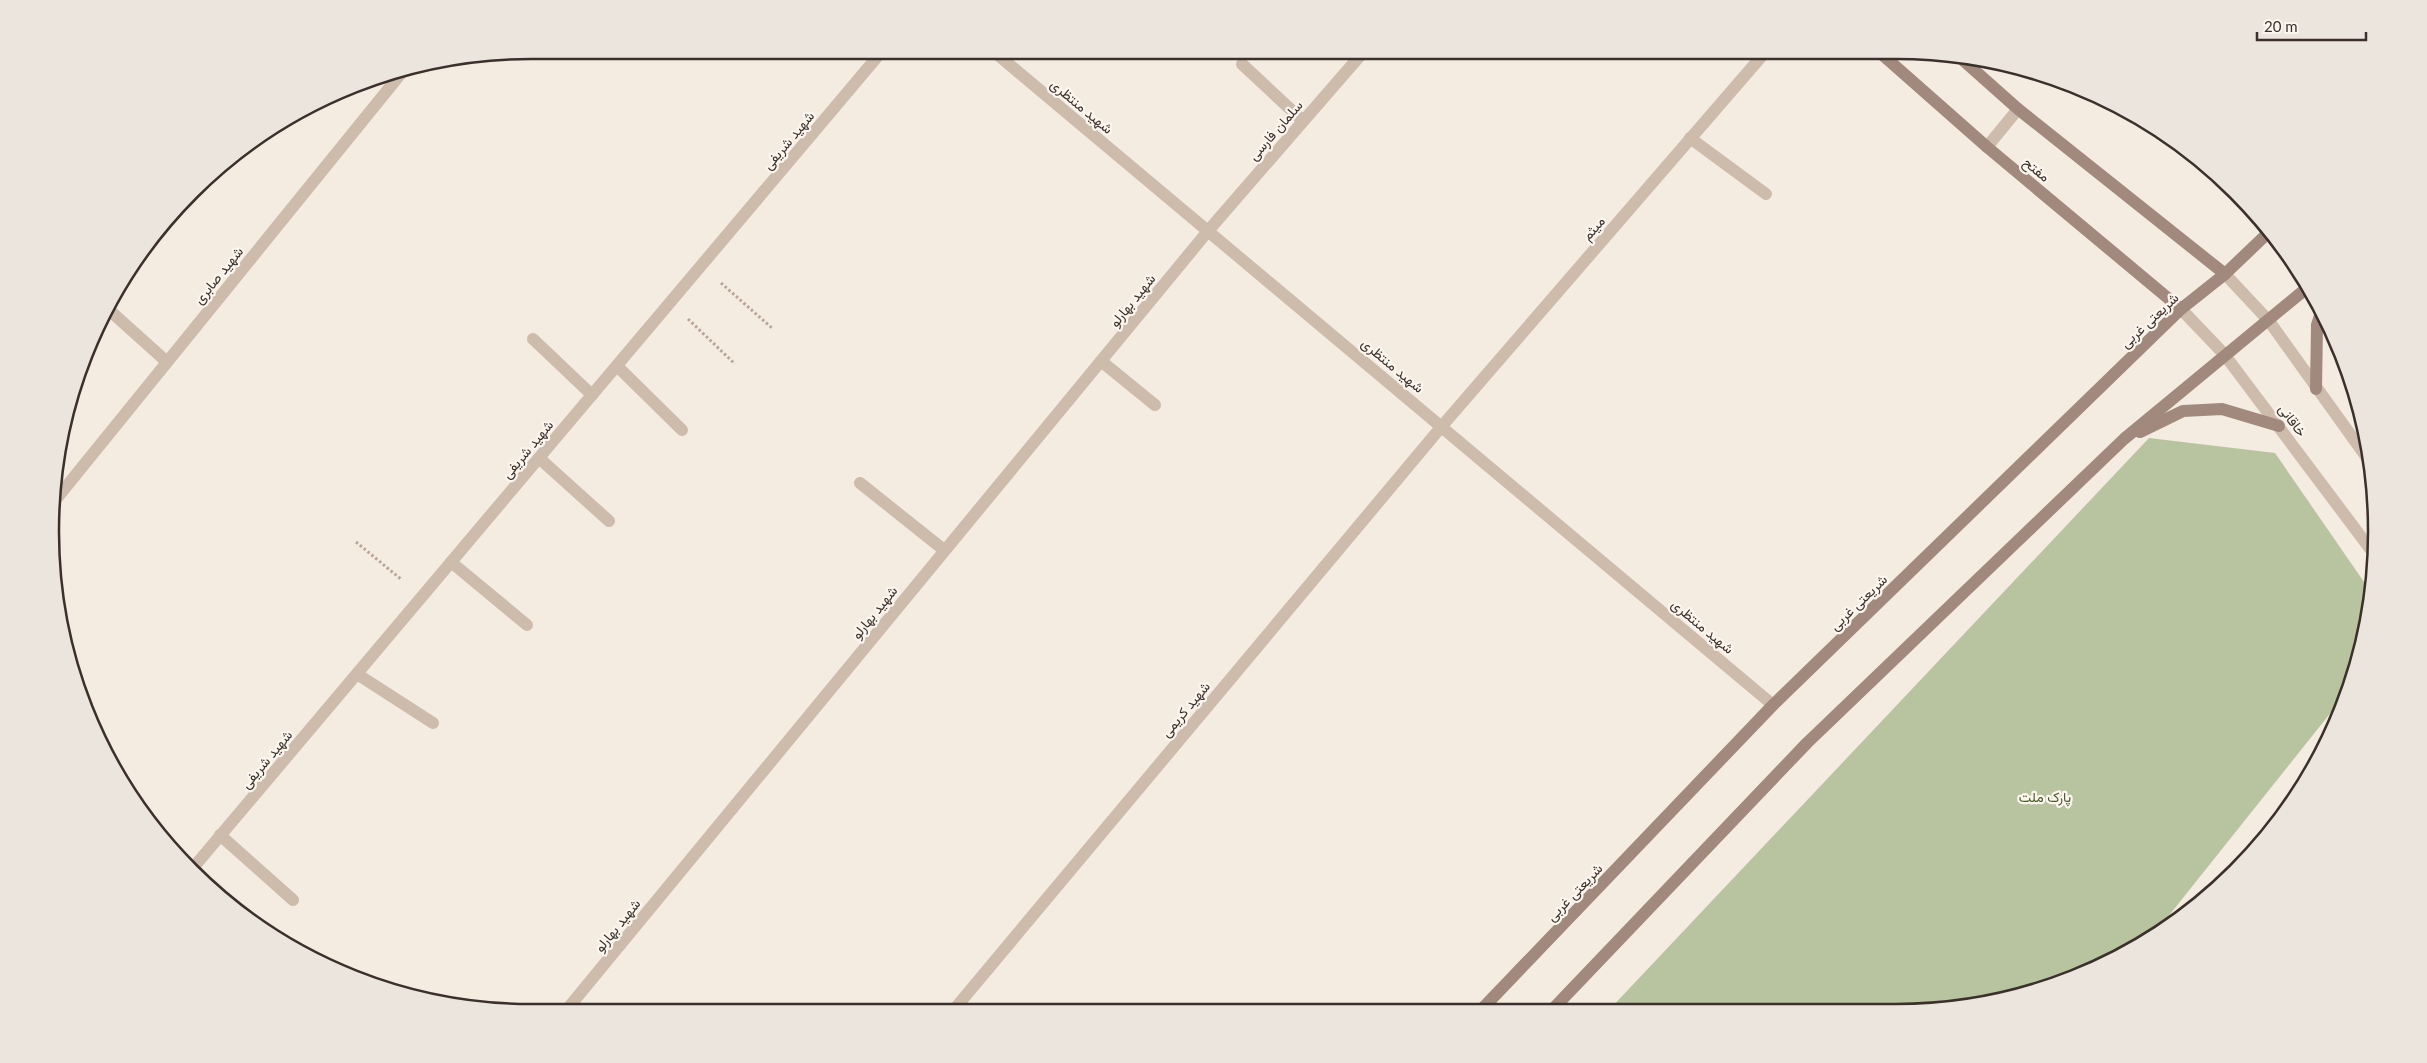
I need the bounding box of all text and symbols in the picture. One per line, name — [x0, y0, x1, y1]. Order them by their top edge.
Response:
scale bar — [2257, 10, 2366, 42]
text: 20 m — [2264, 17, 2298, 35]
street label: شهید منتظری — [1047, 75, 1117, 138]
street label: سلمان فارسی — [1244, 96, 1306, 164]
street label: شهید شریفی — [759, 107, 818, 173]
street label: مفتح — [2018, 153, 2054, 187]
street label: میثم — [1578, 212, 1609, 244]
street label: شهید صابری — [190, 243, 247, 308]
street label: شهید بهارلو — [1106, 270, 1159, 330]
street label: شریعتی غربی — [2116, 289, 2182, 352]
street label: شهید منتظری — [1358, 334, 1428, 397]
street label: خاقانی — [2275, 400, 2311, 440]
street label: شهید شریفی — [498, 416, 557, 482]
street label: شریعتی غربی — [1826, 570, 1891, 634]
street label: شهید بهارلو — [848, 582, 901, 642]
street label: شهید منتظری — [1668, 595, 1738, 658]
street label: شهید کریمی — [1157, 678, 1214, 741]
street label: شهید شریفی — [237, 726, 296, 792]
park label: پارک ملت — [2019, 788, 2071, 807]
street label: شریعتی غربی — [1542, 860, 1606, 925]
street label: شهید بهارلو — [591, 895, 644, 955]

